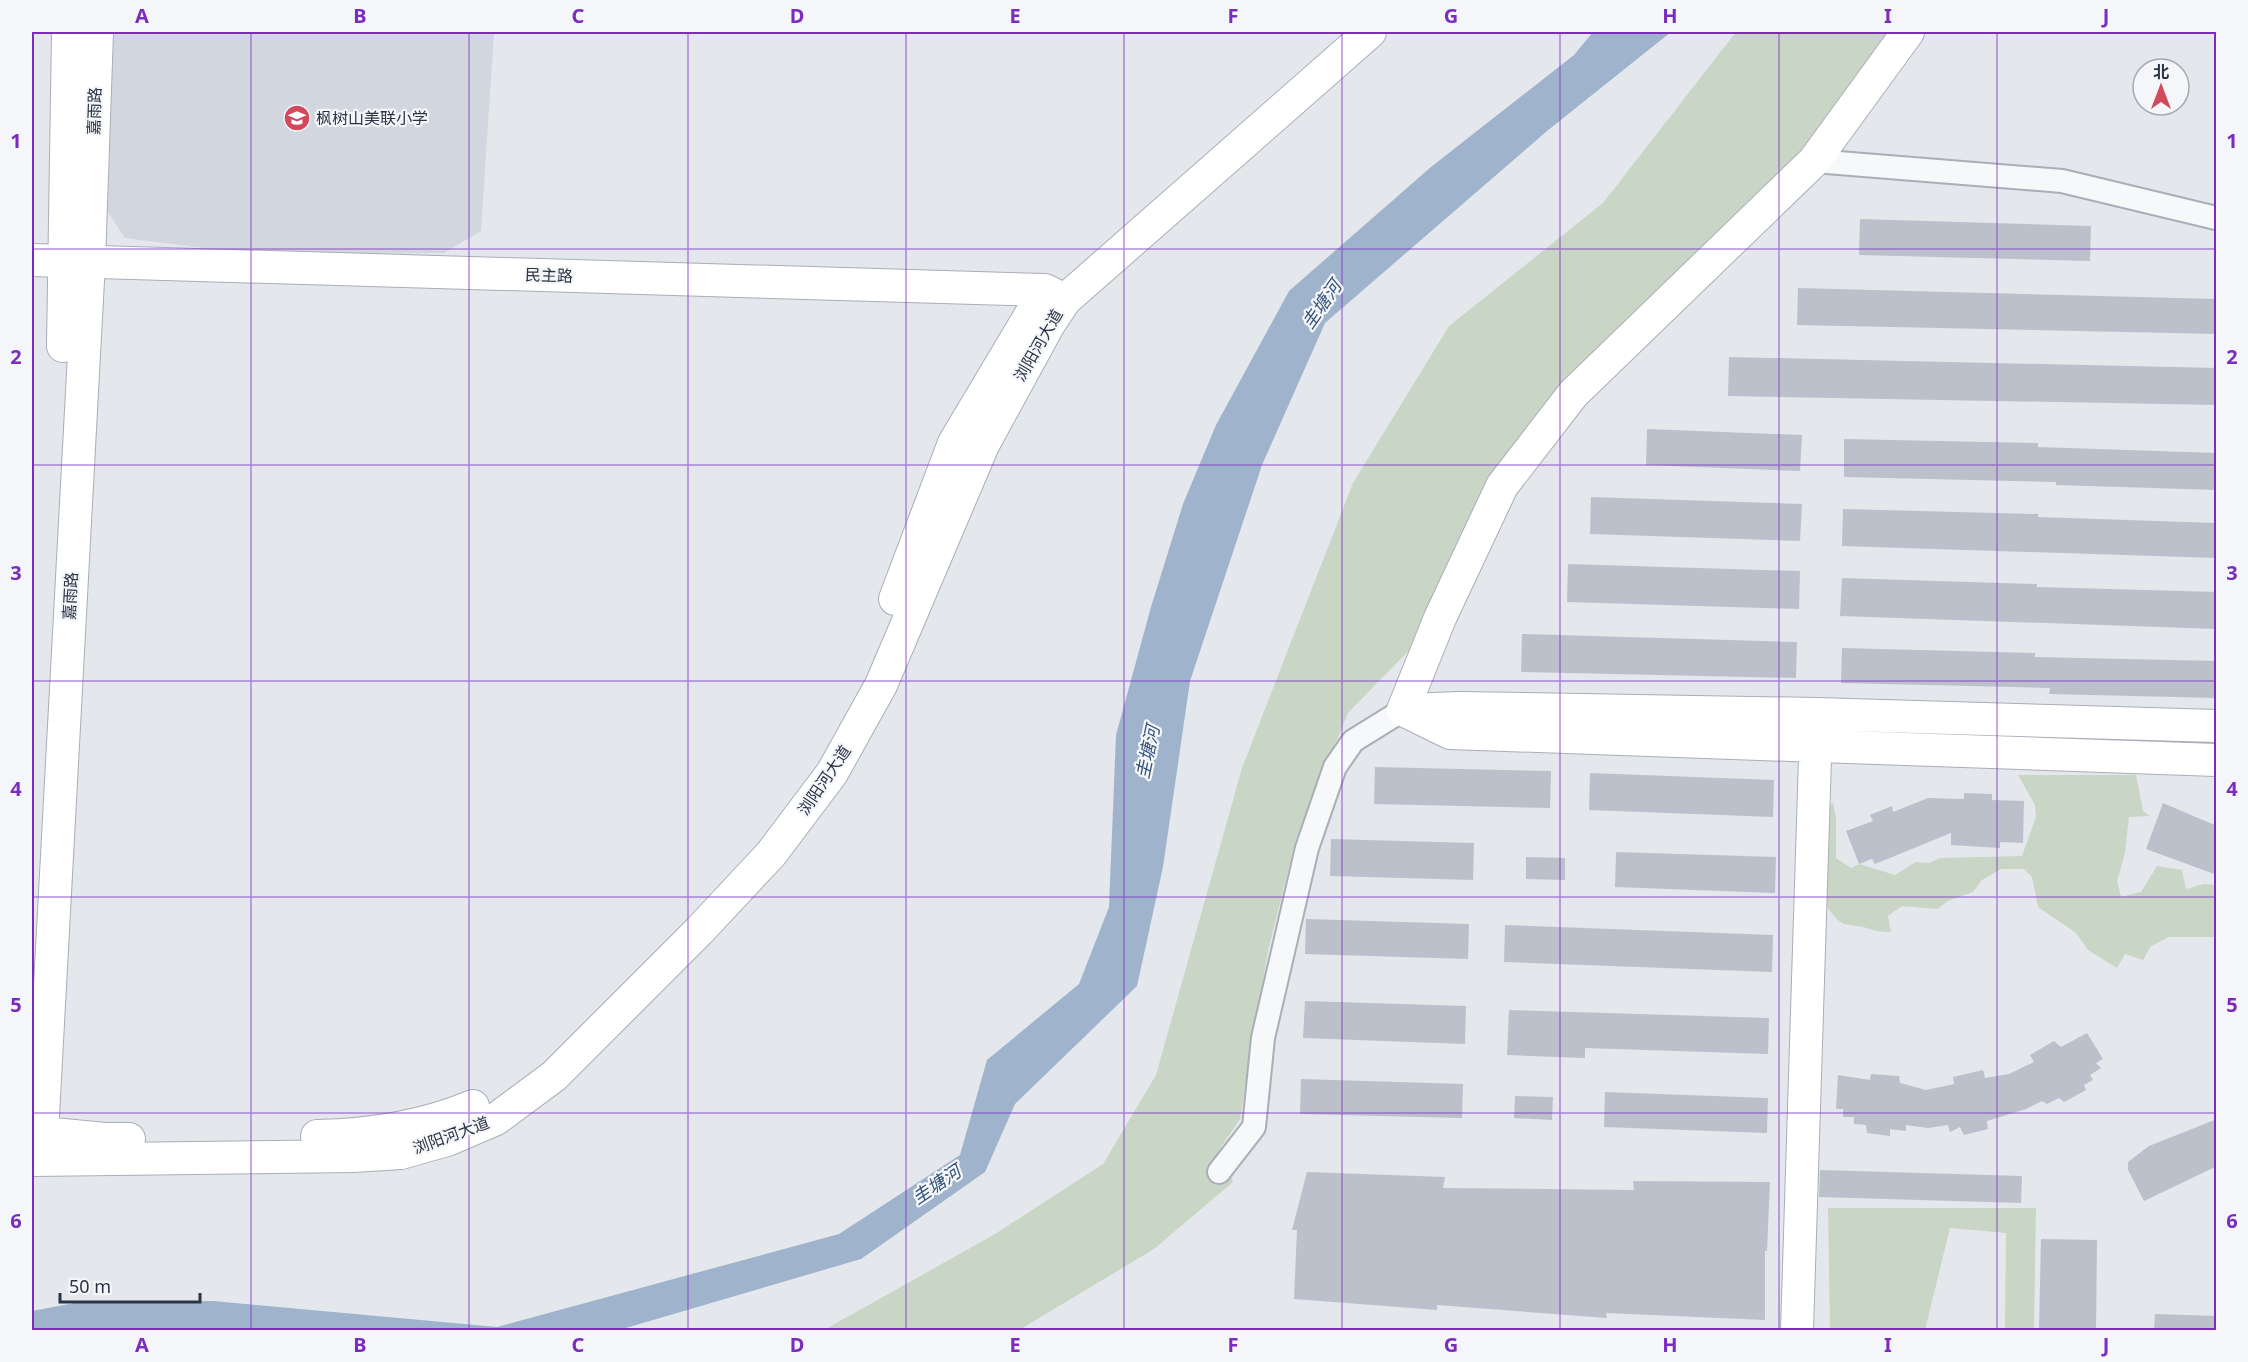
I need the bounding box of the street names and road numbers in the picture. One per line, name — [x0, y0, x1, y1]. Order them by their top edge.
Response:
street label: 嘉雨路 — [82, 87, 106, 135]
street label: 民主路 — [525, 263, 573, 287]
street label: 浏阳河大道 — [1008, 305, 1068, 385]
street label: 嘉雨路 — [58, 571, 82, 621]
street label: 浏阳河大道 — [793, 741, 855, 819]
street label: 浏阳河大道 — [410, 1111, 492, 1159]

